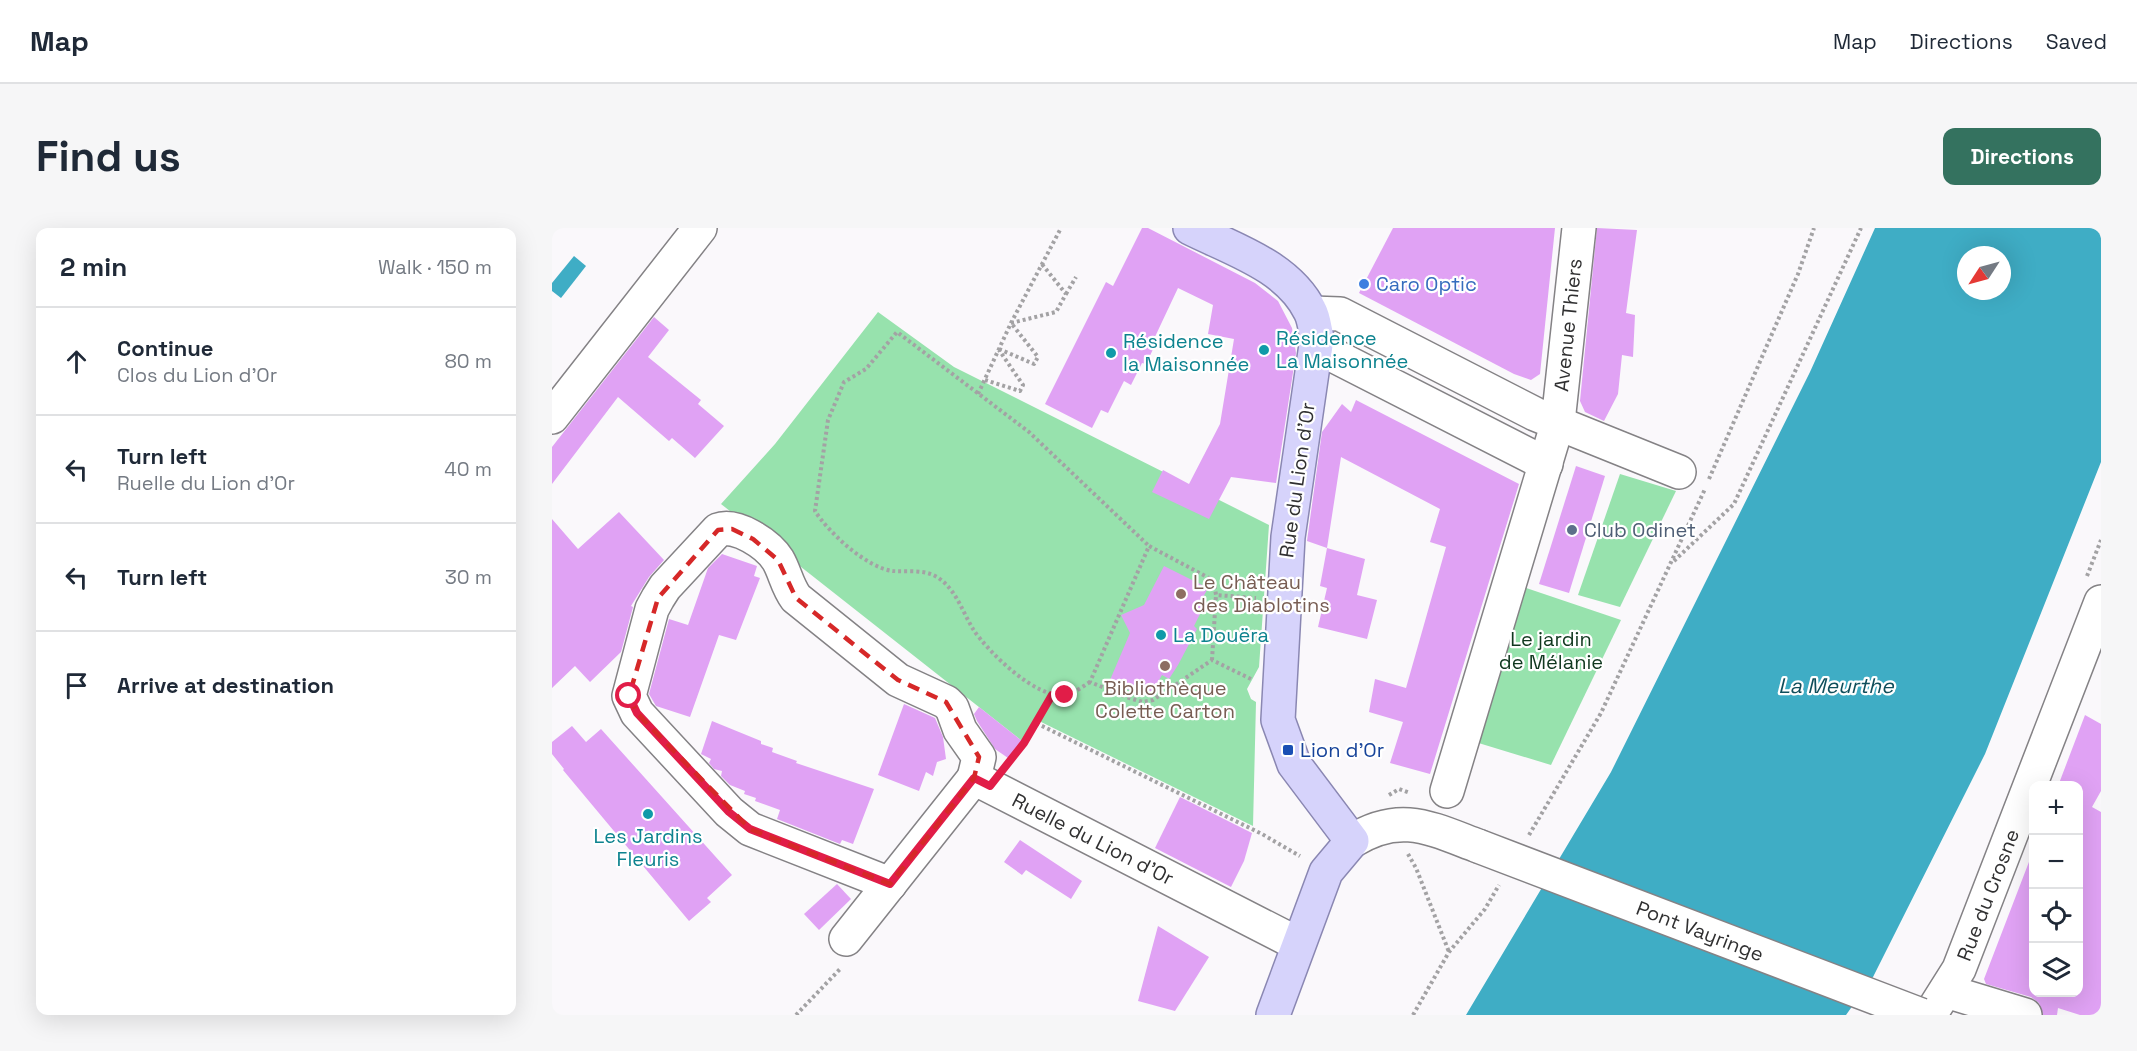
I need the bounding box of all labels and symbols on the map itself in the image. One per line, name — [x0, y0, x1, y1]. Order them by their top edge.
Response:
north arrow — [1957, 246, 2011, 300]
street label: Avenue Thiers — [1548, 257, 1588, 393]
place label: Caro Optic — [1376, 271, 1477, 297]
marker: Caro Optic — [1357, 277, 1371, 291]
place label: Résidence La Maisonnée — [1276, 325, 1408, 374]
place label: Résidence la Maisonnée — [1123, 328, 1249, 377]
marker: Résidence La Maisonnée — [1257, 343, 1271, 357]
marker: Résidence la Maisonnée — [1104, 346, 1118, 360]
street label: Rue du Lion d'Or — [1273, 401, 1321, 559]
place label: Club Odinet — [1584, 517, 1696, 543]
marker: Club Odinet — [1565, 523, 1579, 537]
place label: Le Château des Diablotins — [1193, 569, 1330, 618]
marker: Le Château des Diablotins — [1174, 587, 1188, 601]
place label: La Douëra — [1173, 622, 1269, 648]
park label: Le jardin de Mélanie — [1499, 626, 1603, 675]
marker: La Douëra — [1154, 628, 1168, 642]
marker: Bibliothèque Colette Carton — [1158, 659, 1172, 673]
water label: La Meurthe — [1778, 672, 1895, 699]
place label: Bibliothèque Colette Carton — [1095, 675, 1235, 724]
route end — [1051, 681, 1077, 707]
route start — [615, 682, 641, 708]
place label: Lion d'Or — [1300, 737, 1384, 763]
marker: Lion d'Or — [1281, 743, 1295, 757]
street label: Ruelle du Lion d'Or — [1008, 787, 1178, 891]
marker: Les Jardins Fleuris — [641, 807, 655, 821]
place label: Les Jardins Fleuris — [594, 823, 703, 872]
street label: Rue du Crosne — [1951, 825, 2025, 965]
street label: Pont Vayringe — [1632, 895, 1768, 967]

